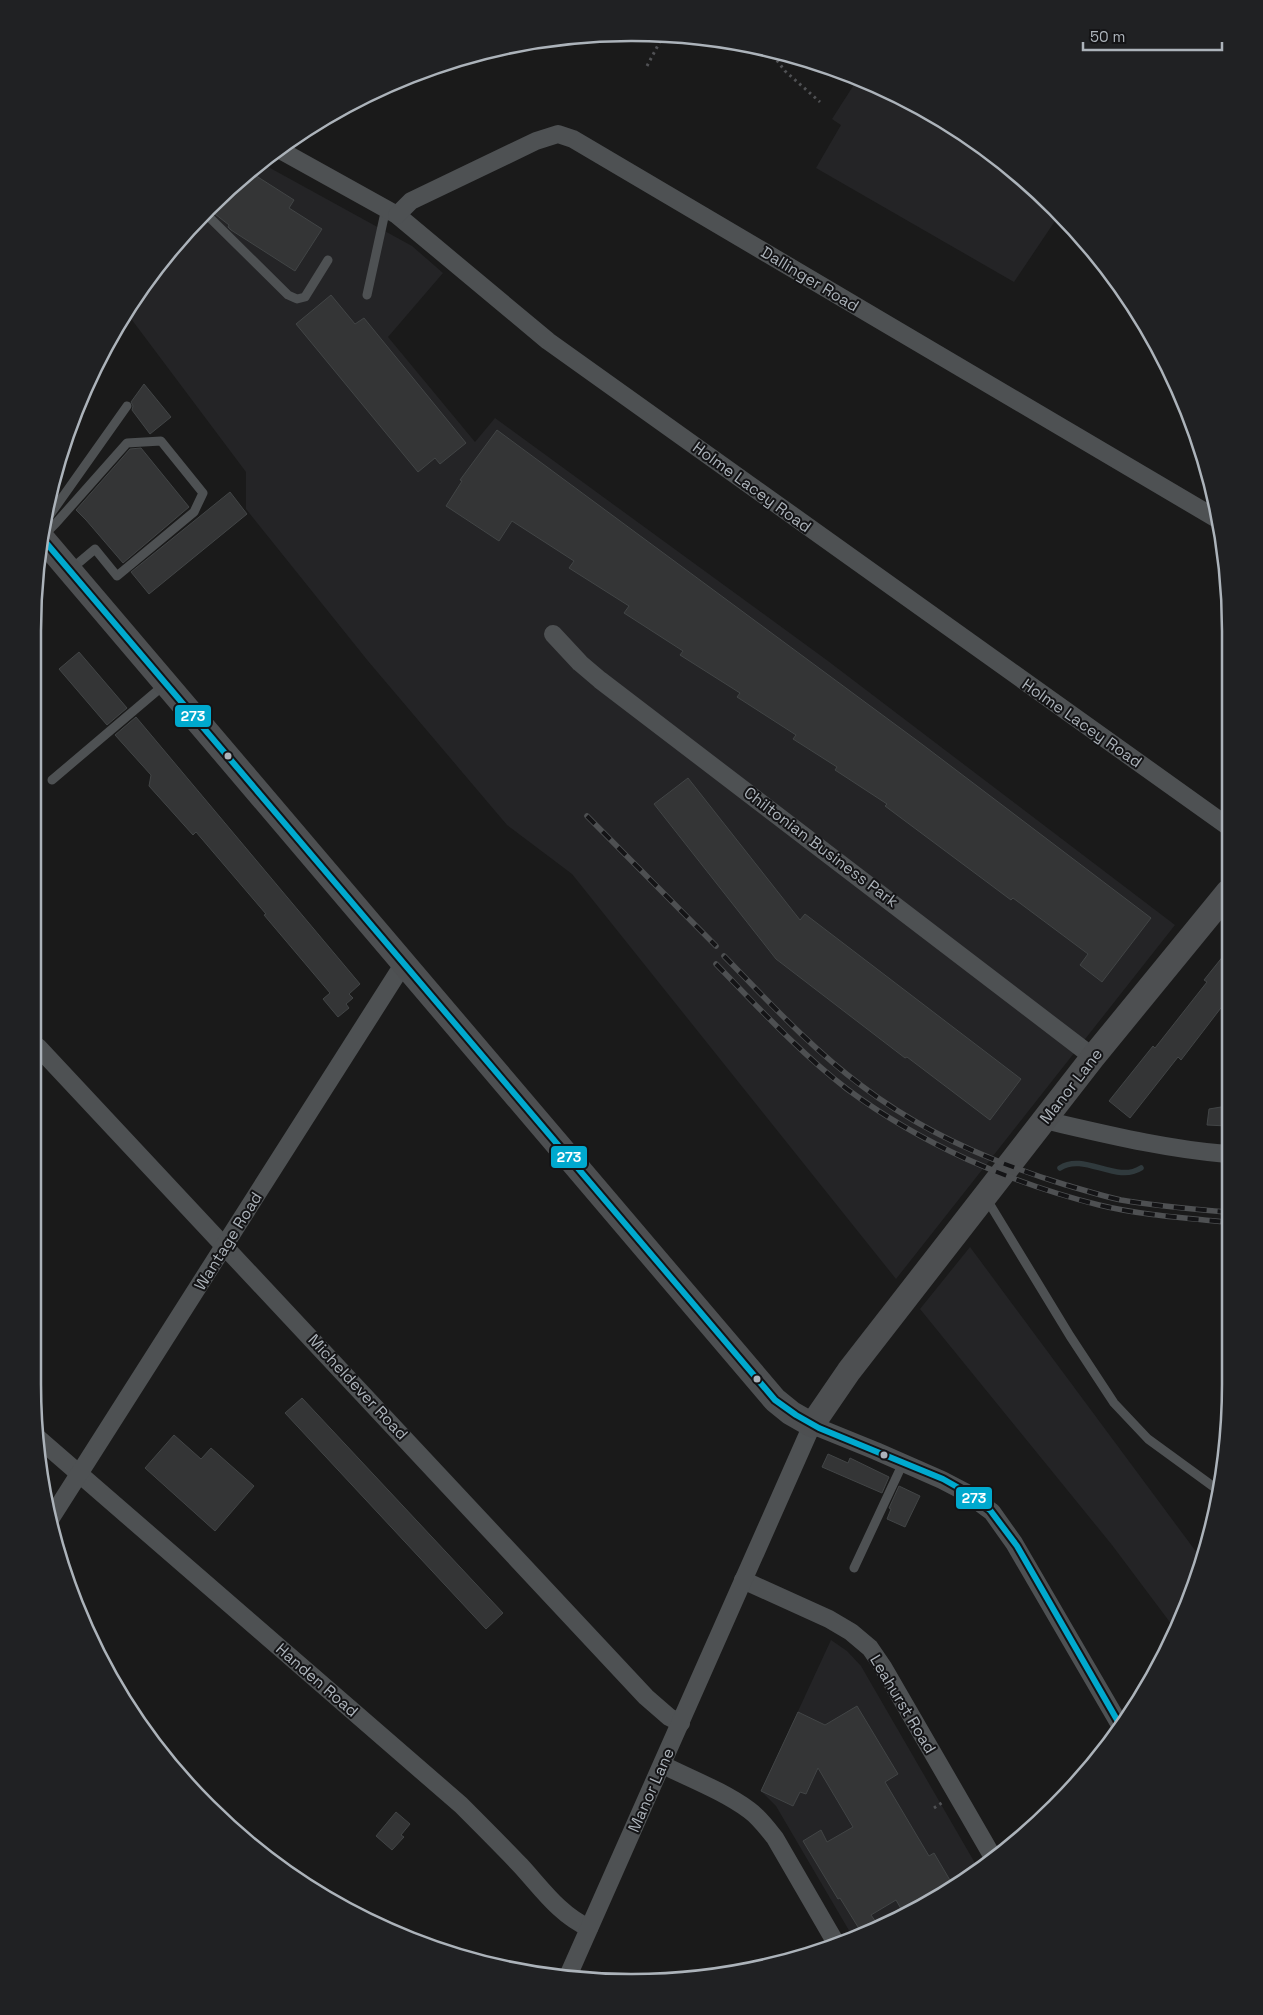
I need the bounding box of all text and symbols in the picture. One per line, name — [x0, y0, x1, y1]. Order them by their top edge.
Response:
scale bar — [1083, 20, 1222, 52]
text: 50 m — [1090, 27, 1125, 46]
street label: Dallinger Road — [757, 242, 863, 316]
street label: Holme Lacey Road — [689, 437, 815, 537]
street label: Holme Lacey Road — [1018, 674, 1146, 772]
line badge: 273 — [174, 704, 212, 728]
text: 273 — [181, 707, 205, 725]
unlabelled marker — [223, 751, 233, 761]
street label: Chiltonian Business Park — [740, 782, 903, 912]
street label: Manor Lane — [1035, 1044, 1107, 1128]
line badge: 273 — [550, 1145, 588, 1169]
text: 273 — [557, 1148, 581, 1166]
street label: Wantage Road — [189, 1188, 267, 1294]
street label: Micheldever Road — [304, 1330, 412, 1444]
unlabelled marker — [752, 1374, 762, 1384]
unlabelled marker — [879, 1450, 889, 1460]
line badge: 273 — [955, 1486, 993, 1510]
text: 273 — [962, 1489, 986, 1507]
street label: Handen Road — [271, 1638, 363, 1722]
street label: Leahurst Road — [865, 1651, 941, 1757]
street label: Manor Lane — [623, 1745, 679, 1835]

